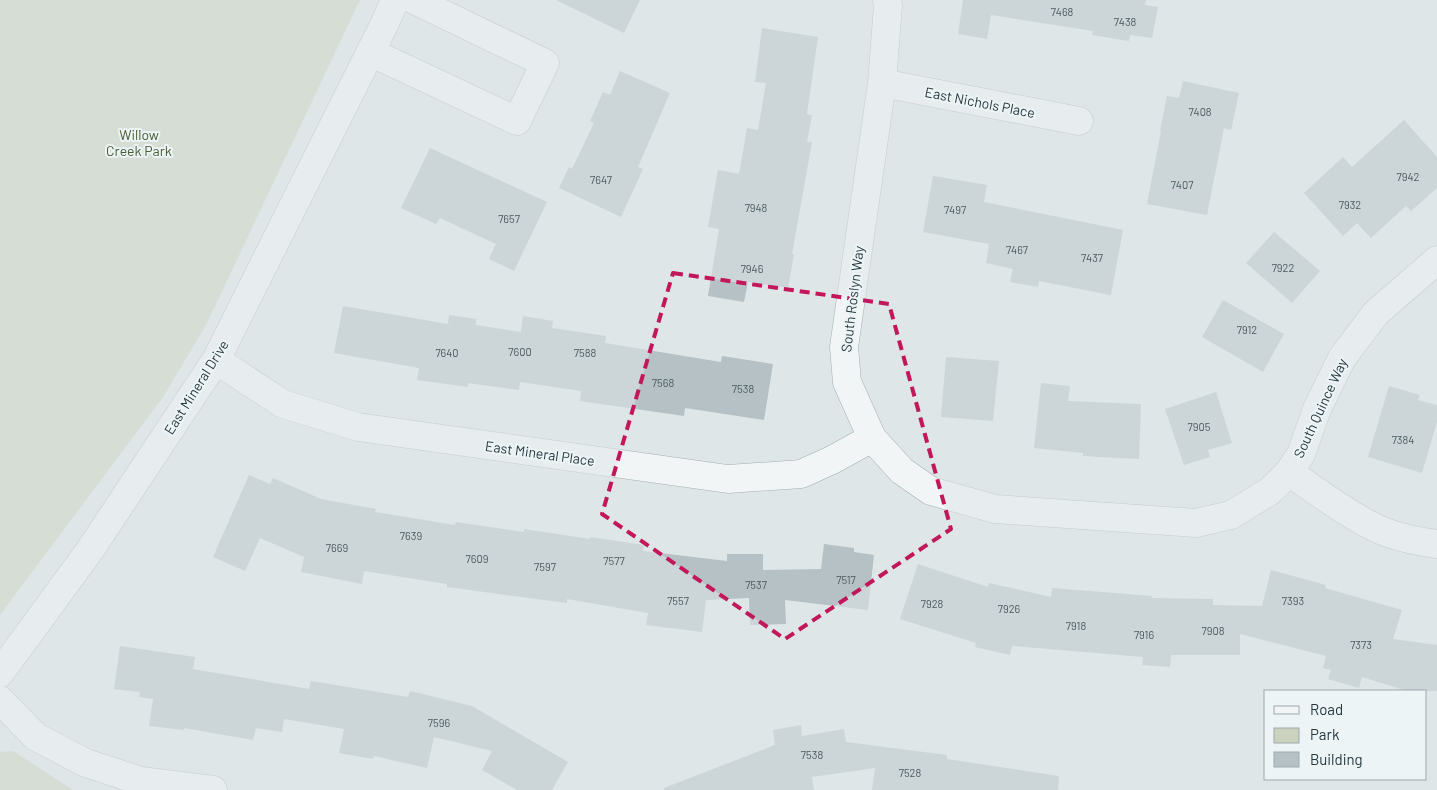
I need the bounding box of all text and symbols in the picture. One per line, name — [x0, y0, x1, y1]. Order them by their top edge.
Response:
house number: 7468 — [1051, 5, 1074, 18]
house number: 7438 — [1114, 15, 1137, 28]
street label: East Nichols Place — [924, 83, 1036, 121]
house number: 7408 — [1188, 105, 1212, 118]
park label: Willow Creek Park — [106, 126, 172, 159]
house number: 7942 — [1397, 170, 1420, 183]
house number: 7647 — [590, 173, 612, 186]
house number: 7407 — [1171, 178, 1193, 191]
house number: 7932 — [1339, 198, 1361, 211]
house number: 7948 — [745, 201, 768, 214]
house number: 7497 — [944, 203, 966, 216]
house number: 7657 — [498, 212, 520, 225]
house number: 7467 — [1006, 243, 1028, 256]
street label: South Roslyn Way — [837, 244, 867, 353]
house number: 7437 — [1081, 251, 1103, 264]
house number: 7922 — [1272, 261, 1294, 274]
house number: 7946 — [741, 262, 764, 275]
house number: 7912 — [1237, 323, 1257, 336]
street label: East Mineral Drive — [160, 337, 232, 437]
house number: 7600 — [508, 345, 532, 358]
house number: 7640 — [435, 346, 459, 359]
house number: 7588 — [574, 346, 596, 359]
street label: South Quince Way — [1289, 355, 1351, 461]
house number: 7568 — [652, 376, 674, 389]
house number: 7538 — [732, 382, 754, 395]
house number: 7905 — [1188, 420, 1211, 433]
house number: 7384 — [1392, 433, 1414, 446]
street label: East Mineral Place — [484, 437, 596, 469]
house number: 7639 — [400, 529, 422, 542]
house number: 7669 — [326, 541, 348, 554]
house number: 7609 — [466, 552, 489, 565]
house number: 7577 — [603, 554, 625, 567]
house number: 7597 — [534, 560, 556, 573]
house number: 7517 — [836, 573, 856, 586]
house number: 7537 — [745, 578, 767, 591]
house number: 7557 — [667, 594, 689, 607]
house number: 7393 — [1282, 594, 1304, 607]
house number: 7928 — [921, 597, 944, 610]
house number: 7926 — [998, 602, 1021, 615]
house number: 7918 — [1066, 619, 1086, 632]
house number: 7908 — [1202, 624, 1225, 637]
house number: 7916 — [1134, 628, 1154, 641]
house number: 7373 — [1350, 638, 1372, 651]
legend — [1264, 690, 1427, 780]
text: Road — [1310, 700, 1343, 718]
house number: 7596 — [428, 716, 450, 729]
text: Park — [1310, 725, 1340, 743]
house number: 7538 — [801, 748, 823, 761]
text: Building — [1310, 750, 1363, 768]
house number: 7528 — [899, 766, 922, 779]

